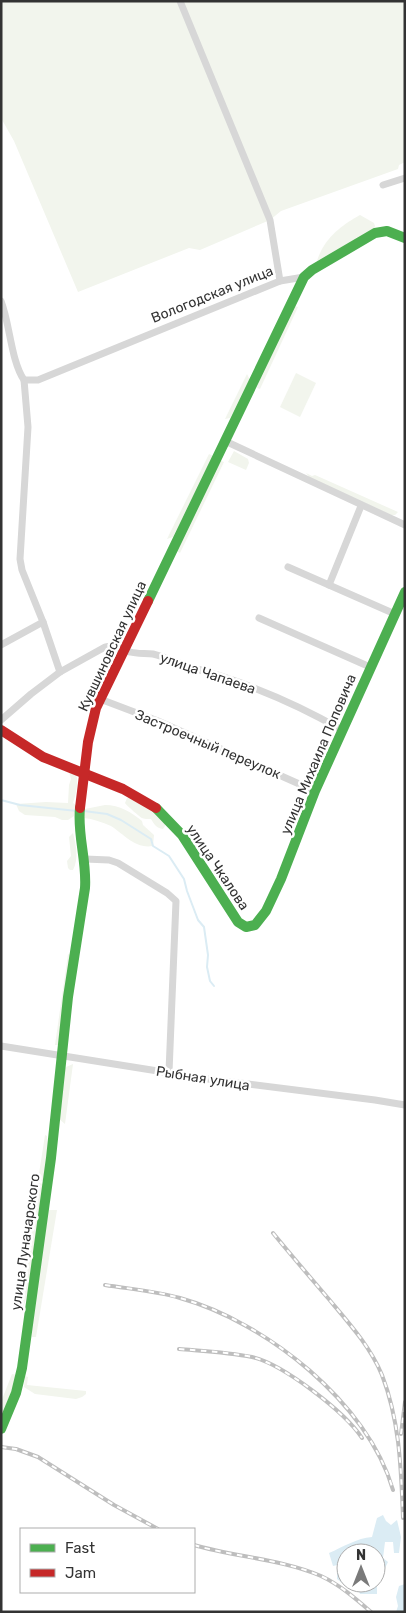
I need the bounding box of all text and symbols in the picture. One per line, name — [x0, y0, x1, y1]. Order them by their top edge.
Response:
street label: Вологодская улица — [149, 262, 276, 327]
street label: Кувшиновская улица — [75, 578, 150, 714]
street label: улица Чапаева — [158, 649, 258, 698]
street label: улица Михаила Поповича — [277, 671, 360, 837]
street label: Застроечный переулок — [132, 706, 284, 783]
street label: улица Чкалова — [183, 821, 253, 913]
street label: Рыбная улица — [155, 1063, 251, 1094]
street label: улица Луначарского — [7, 1173, 44, 1312]
legend — [20, 1528, 195, 1593]
text: Fast — [65, 1539, 95, 1557]
north arrow — [336, 1543, 386, 1593]
text: N — [356, 1547, 366, 1564]
text: Jam — [65, 1564, 96, 1582]

